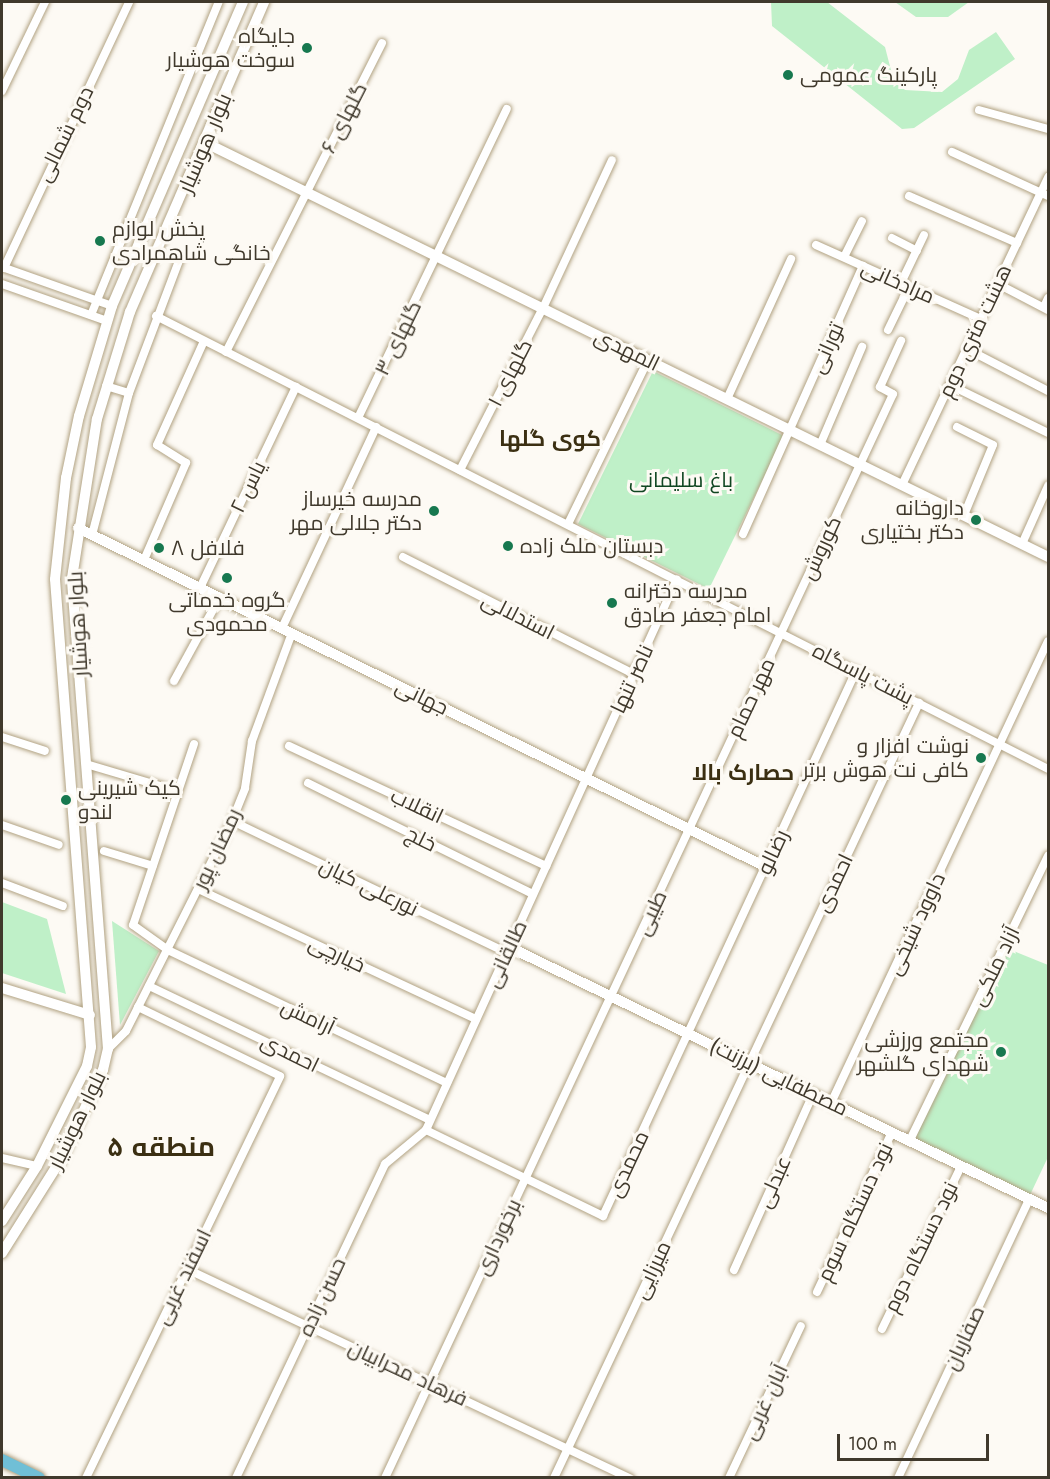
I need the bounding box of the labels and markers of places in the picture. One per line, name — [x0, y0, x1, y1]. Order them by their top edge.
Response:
place label: جایگاه سوخت هوشیار — [166, 23, 295, 73]
marker: جایگاه سوخت هوشیار — [300, 41, 314, 55]
place label: پارکینگ عمومی — [800, 62, 937, 88]
marker: پارکینگ عمومی — [781, 68, 795, 82]
place label: پخش لوازم خانگی شاهمرادی — [112, 216, 271, 266]
marker: پخش لوازم خانگی شاهمرادی — [93, 234, 107, 248]
place label: مدرسه خیرساز دکتر جلالی مهر — [290, 486, 422, 536]
place label: داروخانه دکتر بختیاری — [861, 495, 964, 545]
marker: مدرسه خیرساز دکتر جلالی مهر — [427, 504, 441, 518]
marker: داروخانه دکتر بختیاری — [969, 513, 983, 527]
place label: دبستان ملک زاده — [520, 533, 663, 559]
place label: فلافل ۸ — [171, 535, 245, 561]
marker: دبستان ملک زاده — [501, 539, 515, 553]
marker: فلافل ۸ — [152, 541, 166, 555]
marker: گروه خدماتی محمودی — [220, 571, 234, 585]
place label: مدرسه دخترانه امام جعفر صادق — [624, 578, 771, 628]
place label: گروه خدماتی محمودی — [168, 587, 286, 637]
marker: مدرسه دخترانه امام جعفر صادق — [605, 596, 619, 610]
place label: نوشت افزار و کافی نت هوش برتر — [803, 733, 969, 783]
marker: نوشت افزار و کافی نت هوش برتر — [974, 751, 988, 765]
place label: کیک شیرینی لندو — [78, 775, 181, 825]
marker: کیک شیرینی لندو — [59, 793, 73, 807]
place label: مجتمع ورزشی شهدای گلشهر — [857, 1027, 989, 1077]
marker: مجتمع ورزشی شهدای گلشهر — [994, 1045, 1008, 1059]

